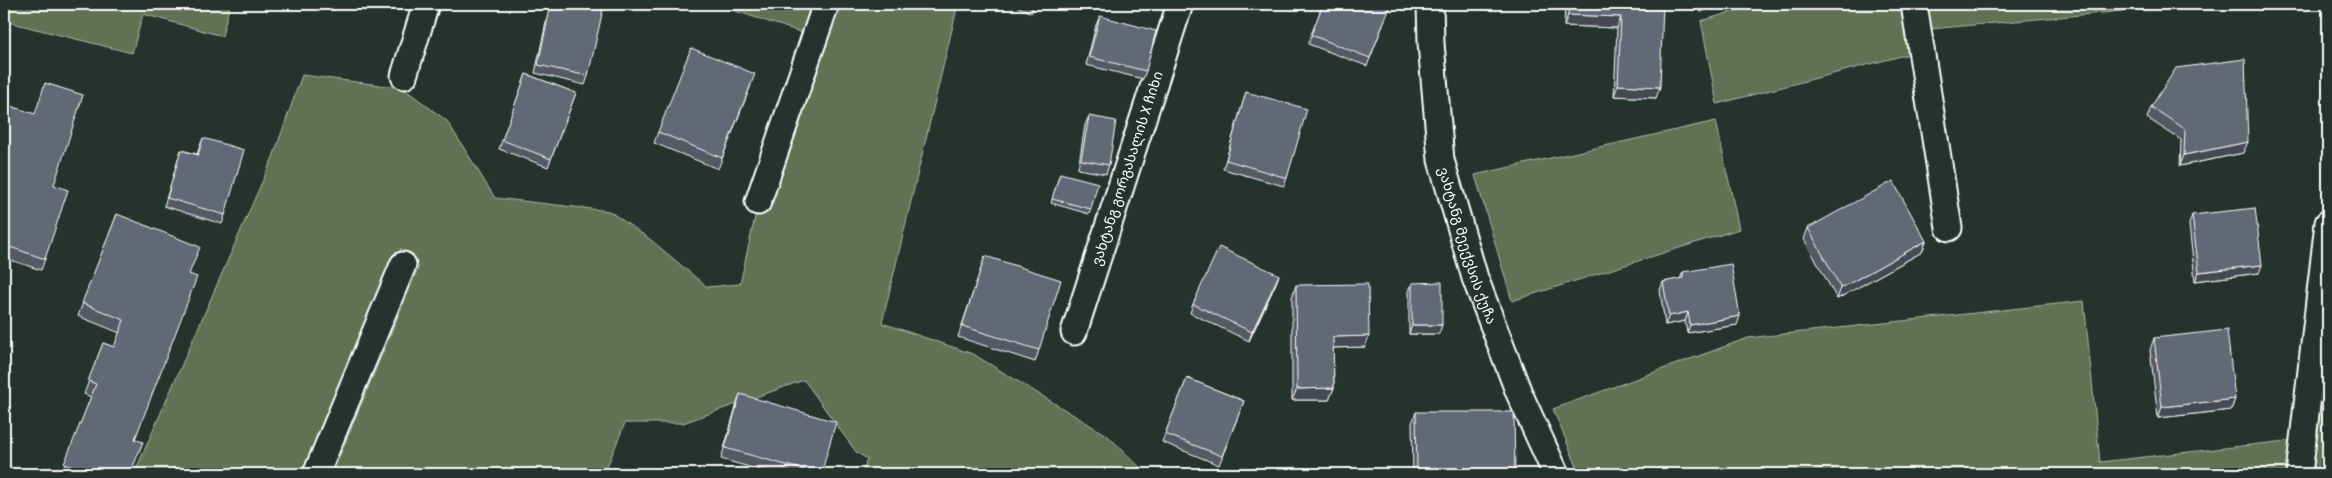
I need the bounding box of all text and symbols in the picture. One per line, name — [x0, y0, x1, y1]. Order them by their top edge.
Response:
street label: ვახტანგ გორგასალის X ჩიხი — [1088, 69, 1167, 268]
street label: ვახტანგ მეექვსის ქუჩა — [1434, 165, 1500, 327]

